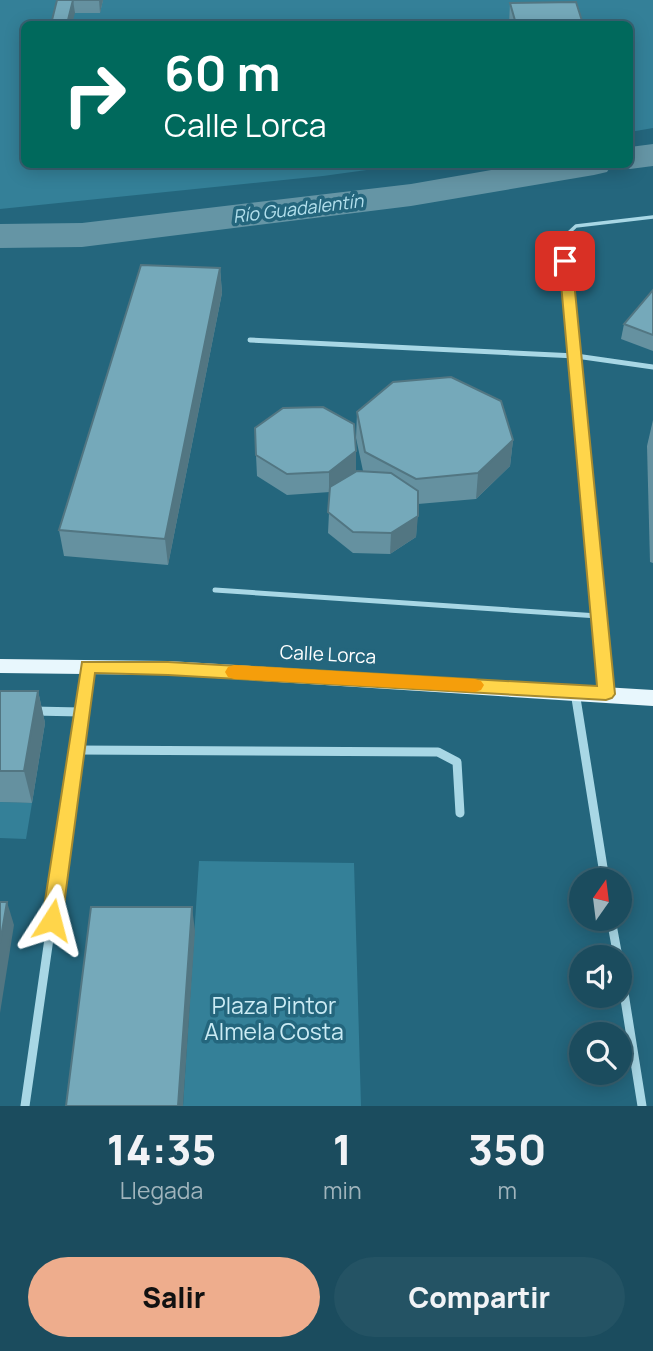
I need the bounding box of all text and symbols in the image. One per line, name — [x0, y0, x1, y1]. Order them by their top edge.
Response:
text: 60 m — [164, 39, 281, 106]
icon: right — [49, 49, 140, 140]
text: Calle Lorca — [164, 103, 327, 147]
water label: Río Guadalentín — [231, 188, 366, 228]
pin — [535, 231, 595, 291]
icon: arrive — [546, 242, 584, 280]
street label: Calle Lorca — [279, 638, 377, 670]
north arrow — [569, 868, 632, 931]
map controls — [569, 868, 632, 1085]
position arrow — [15, 883, 89, 957]
button: sound — [569, 945, 632, 1008]
park label: Plaza Pintor Almela Costa — [204, 989, 344, 1047]
button: search — [569, 1022, 632, 1085]
text: 14:35 — [107, 1120, 216, 1178]
text: 1 — [333, 1120, 352, 1178]
text: 350 — [468, 1120, 546, 1178]
text: Llegada — [120, 1174, 203, 1206]
text: min — [323, 1174, 362, 1206]
text: m — [498, 1174, 517, 1206]
button: Salir — [28, 1257, 320, 1337]
button: Compartir — [334, 1257, 625, 1337]

